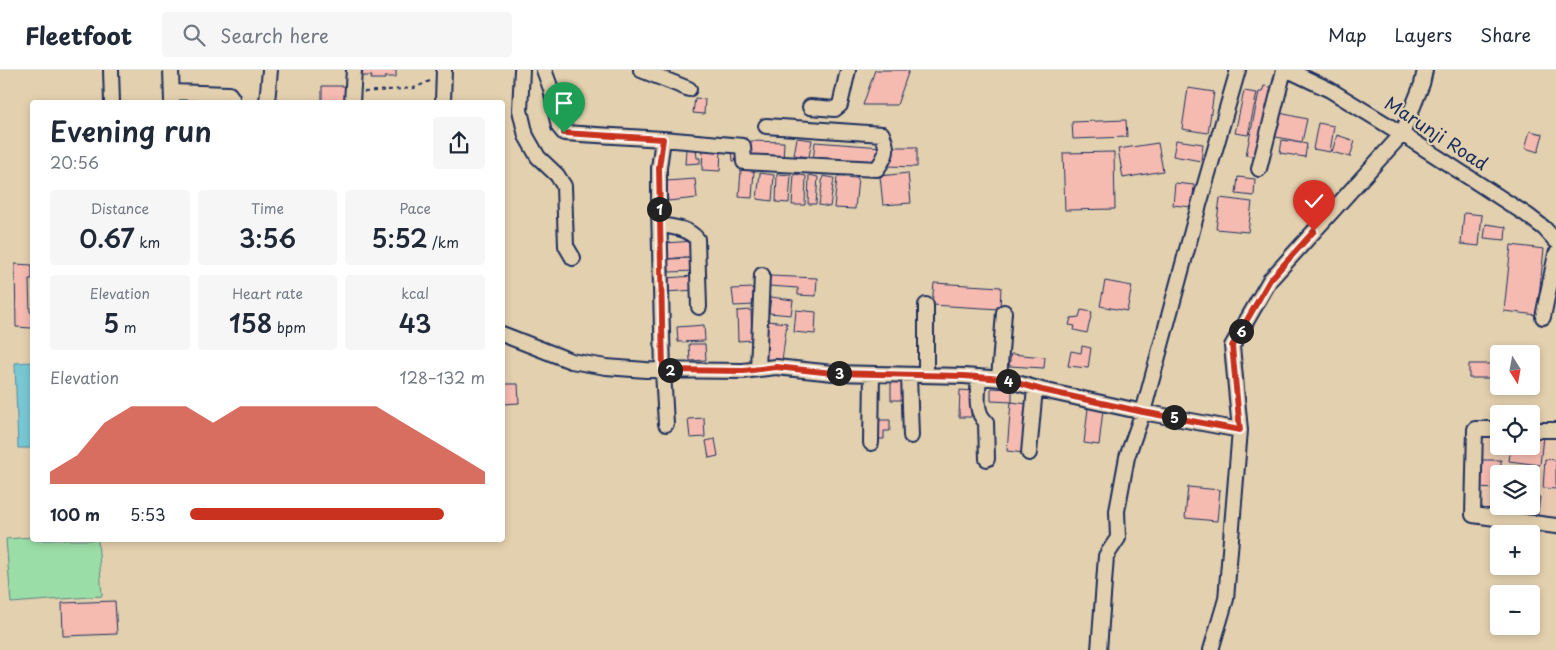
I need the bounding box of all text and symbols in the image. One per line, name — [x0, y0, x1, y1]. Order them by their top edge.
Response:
search box — [162, 12, 512, 57]
text: Fleetfoot — [25, 17, 132, 53]
icon: search — [180, 21, 208, 49]
text: Search here — [220, 21, 329, 49]
text: Map — [1328, 21, 1367, 48]
text: Layers — [1395, 21, 1452, 48]
text: Share — [1480, 21, 1531, 48]
pin — [543, 82, 585, 133]
icon: arrive — [550, 89, 578, 117]
street label: Marunji Road — [1380, 89, 1494, 176]
text: Evening run — [50, 109, 212, 152]
button: share — [433, 117, 485, 169]
text: 20:56 — [50, 150, 99, 174]
pin — [1293, 180, 1335, 231]
icon: check — [1300, 187, 1328, 215]
pin: 1 — [646, 196, 672, 222]
text: Distance — [90, 198, 149, 219]
text: Time — [251, 198, 284, 219]
text: Pace — [399, 198, 431, 219]
text: 1 — [656, 199, 663, 220]
text: 0.67 — [79, 219, 135, 257]
text: 3:56 — [239, 219, 296, 257]
text: 5:52 — [371, 219, 428, 257]
text: km — [135, 232, 160, 253]
text: /km — [428, 232, 459, 253]
text: Elevation — [90, 283, 150, 304]
text: Heart rate — [232, 283, 303, 304]
text: kcal — [401, 283, 429, 304]
text: 5 — [103, 304, 119, 342]
text: 158 — [229, 304, 272, 342]
text: 43 — [399, 304, 432, 342]
text: m — [119, 317, 136, 338]
text: bpm — [272, 317, 306, 338]
pin: 6 — [1228, 318, 1254, 344]
text: 6 — [1237, 321, 1246, 342]
north arrow — [1490, 345, 1540, 395]
map controls — [1490, 345, 1540, 635]
pin: 2 — [658, 358, 682, 382]
text: 2 — [666, 360, 675, 381]
pin: 3 — [826, 360, 852, 386]
text: 3 — [835, 363, 844, 384]
text: Elevation — [50, 365, 119, 389]
text: 128–132 m — [399, 365, 485, 389]
pin: 4 — [996, 368, 1020, 394]
text: 4 — [1004, 371, 1013, 392]
pin: 5 — [1162, 404, 1186, 430]
button: locate — [1490, 405, 1540, 455]
text: 5 — [1170, 407, 1179, 428]
button: layers — [1490, 465, 1540, 515]
text: 100 m — [50, 502, 100, 526]
text: 5:53 — [130, 502, 165, 526]
button: + — [1490, 525, 1540, 575]
button: − — [1490, 585, 1540, 635]

